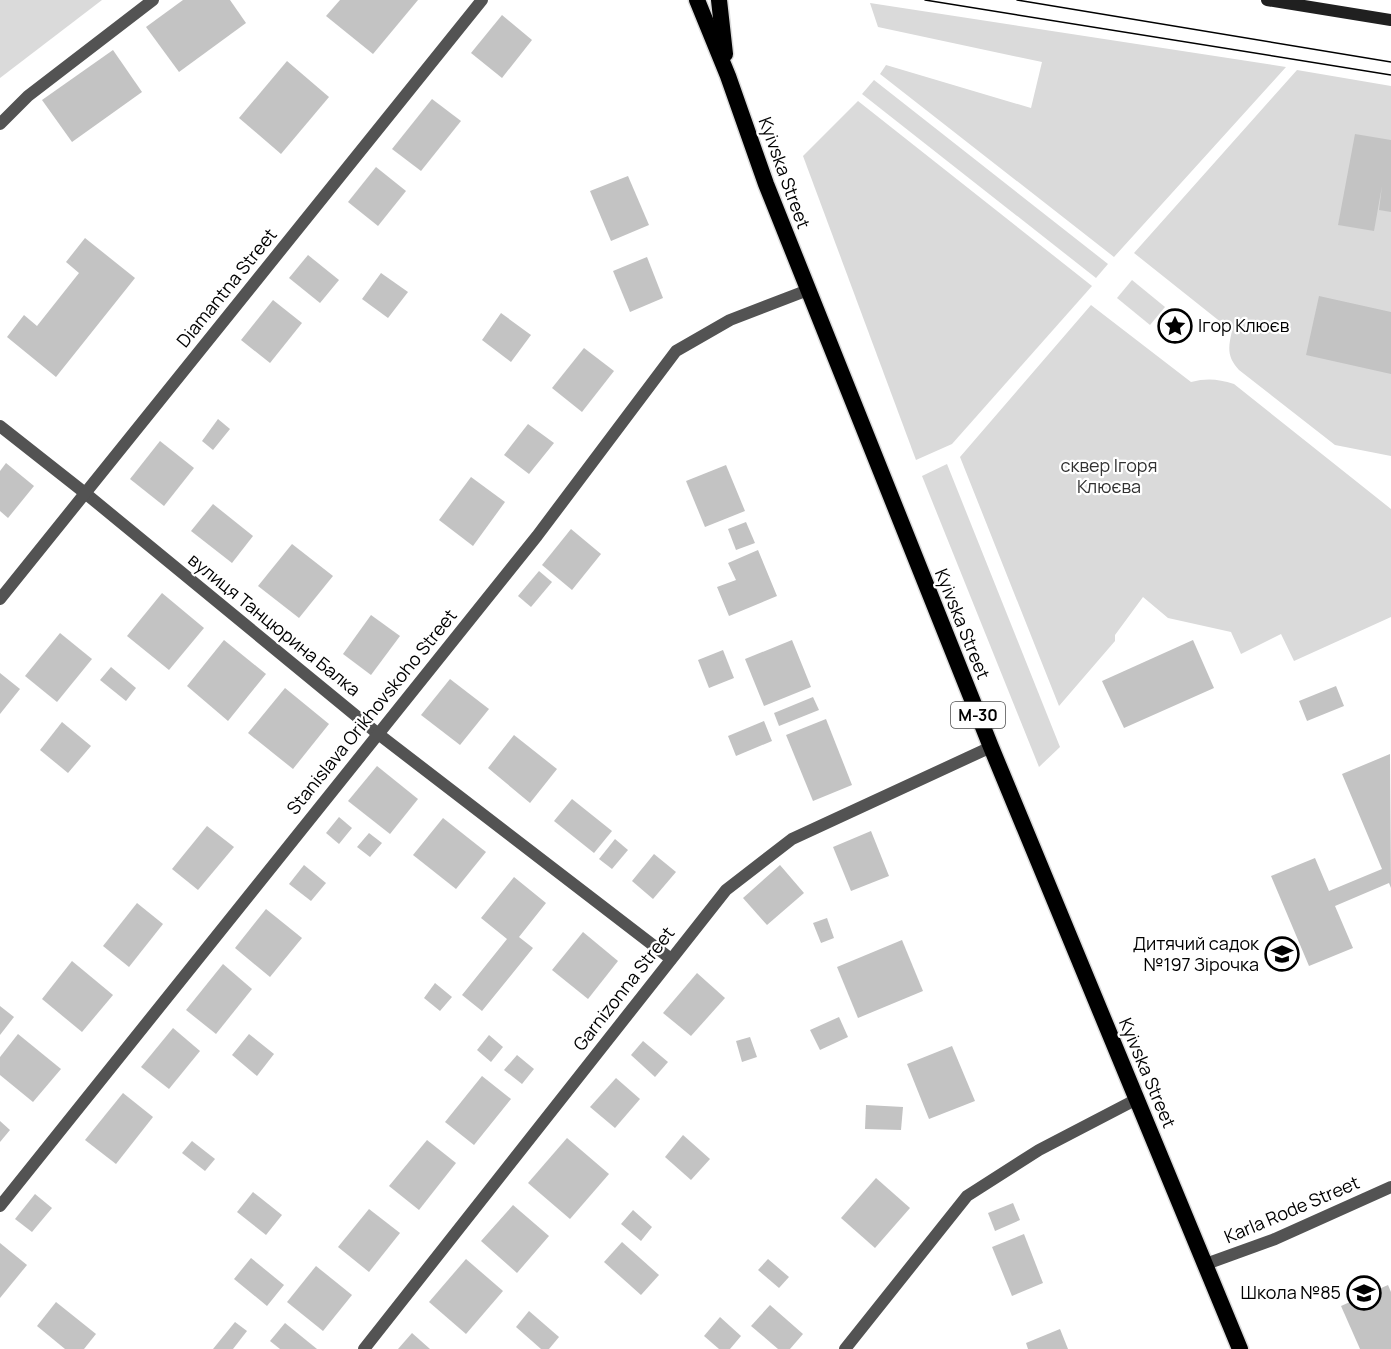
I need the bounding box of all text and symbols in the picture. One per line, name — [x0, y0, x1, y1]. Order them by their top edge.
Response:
street label: Kyivska Street — [754, 113, 816, 232]
street label: Diamantna Street — [171, 223, 282, 352]
place icon: Ігор Клюєв — [1157, 308, 1193, 344]
place label: Ігор Клюєв — [1198, 313, 1290, 337]
park label: сквер Ігоря Клюєва — [1061, 453, 1157, 498]
street label: вулиця Танцюрина Балка — [184, 547, 366, 701]
street label: Kyivska Street — [930, 565, 996, 682]
street label: Stanislava Orikhovskoho Street — [281, 604, 462, 819]
road number: М-30 — [951, 702, 1005, 728]
street label: Garnizonna Street — [567, 921, 679, 1055]
place label: Дитячий садок №197 Зірочка — [1133, 931, 1260, 976]
school or university icon: Дитячий садок №197 Зірочка — [1264, 936, 1300, 972]
street label: Kyivska Street — [1114, 1014, 1182, 1131]
street label: Karla Rode Street — [1220, 1170, 1363, 1248]
school or university icon: Школа №85 — [1346, 1275, 1382, 1311]
place label: Школа №85 — [1241, 1280, 1341, 1304]

